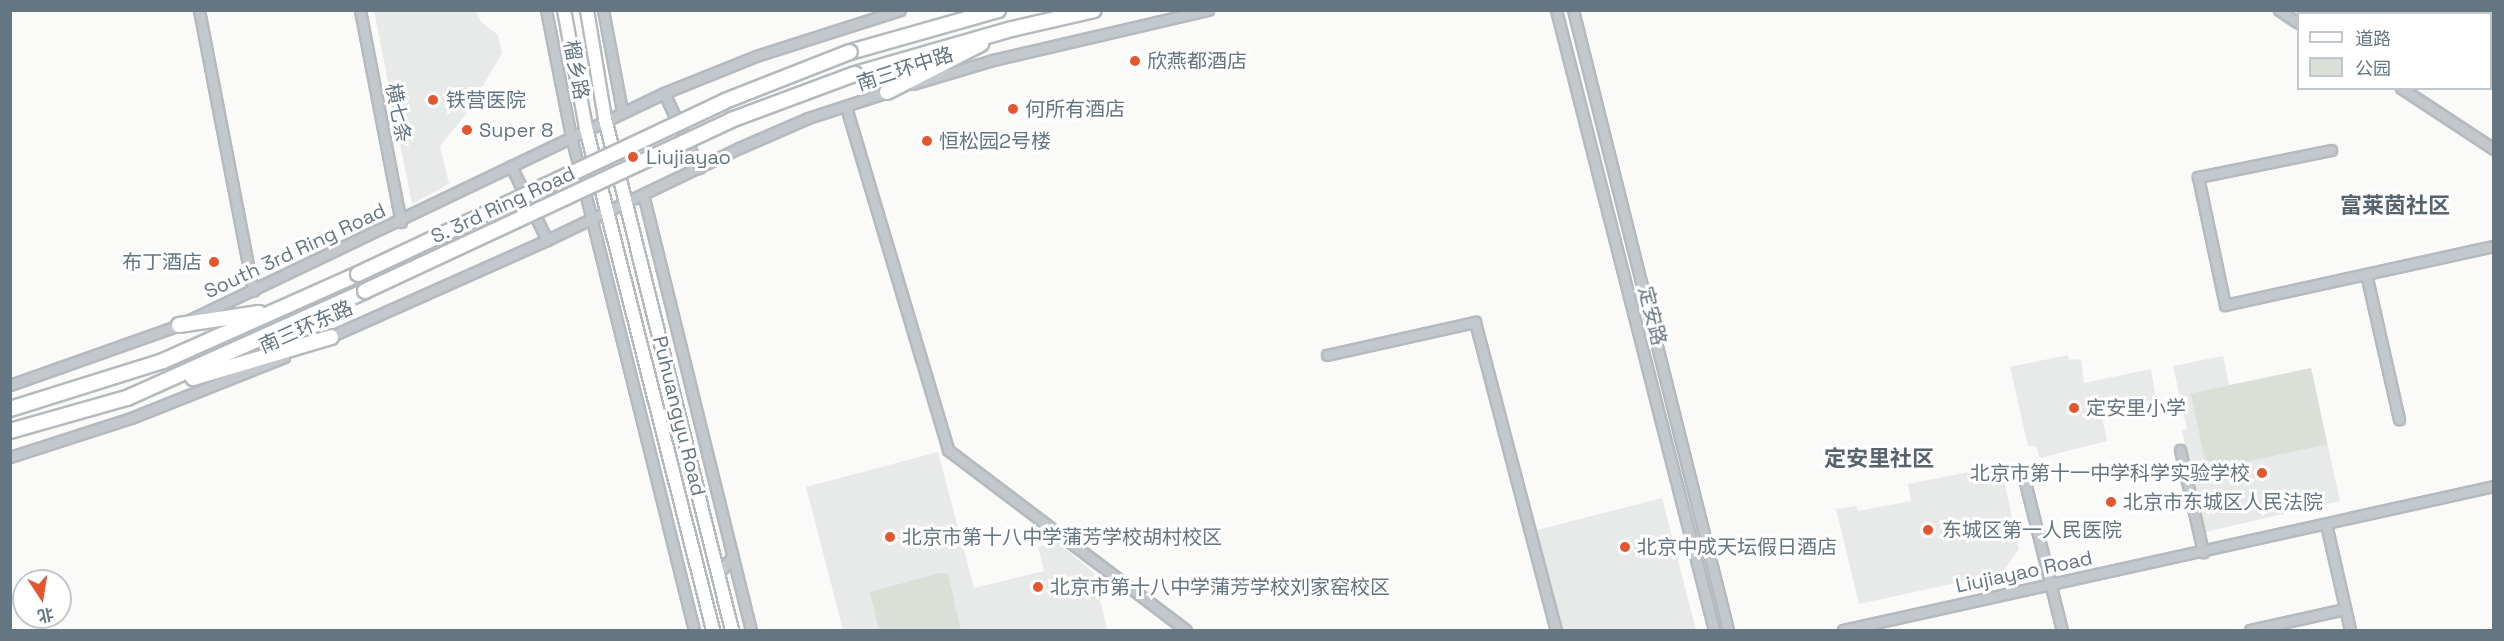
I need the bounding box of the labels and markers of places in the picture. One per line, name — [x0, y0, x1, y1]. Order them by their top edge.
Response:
place label: 欣燕都酒店 — [1147, 49, 1247, 73]
marker: 欣燕都酒店 — [1128, 54, 1142, 68]
place label: 铁营医院 — [446, 88, 526, 112]
marker: 铁营医院 — [424, 91, 442, 109]
place label: 何所有酒店 — [1025, 97, 1125, 121]
marker: 何所有酒店 — [1006, 102, 1020, 116]
place label: Super 8 — [479, 118, 553, 142]
marker: Super 8 — [460, 123, 474, 137]
place label: 恒松园2号楼 — [939, 129, 1051, 153]
marker: 恒松园2号楼 — [920, 134, 934, 148]
place label: Liujiayao — [646, 145, 731, 169]
marker: Liujiayao — [624, 148, 642, 166]
place label: 布丁酒店 — [122, 250, 202, 274]
marker: 布丁酒店 — [207, 255, 221, 269]
place label: 定安里小学 — [2086, 396, 2186, 420]
marker: 定安里小学 — [2067, 401, 2081, 415]
place label: 北京市第十一中学科学实验学校 — [1970, 461, 2250, 485]
marker: 北京市第十一中学科学实验学校 — [2255, 466, 2269, 480]
place label: 北京市东城区人民法院 — [2123, 490, 2323, 514]
marker: 北京市东城区人民法院 — [2104, 495, 2118, 509]
place label: 东城区第一人民医院 — [1942, 518, 2122, 542]
marker: 东城区第一人民医院 — [1919, 521, 1937, 539]
place label: 北京市第十八中学蒲芳学校胡村校区 — [902, 525, 1222, 549]
marker: 北京市第十八中学蒲芳学校胡村校区 — [883, 530, 897, 544]
place label: 北京中成天坛假日酒店 — [1637, 535, 1837, 559]
marker: 北京中成天坛假日酒店 — [1618, 540, 1632, 554]
place label: 北京市第十八中学蒲芳学校刘家窑校区 — [1050, 575, 1390, 599]
marker: 北京市第十八中学蒲芳学校刘家窑校区 — [1031, 580, 1045, 594]

